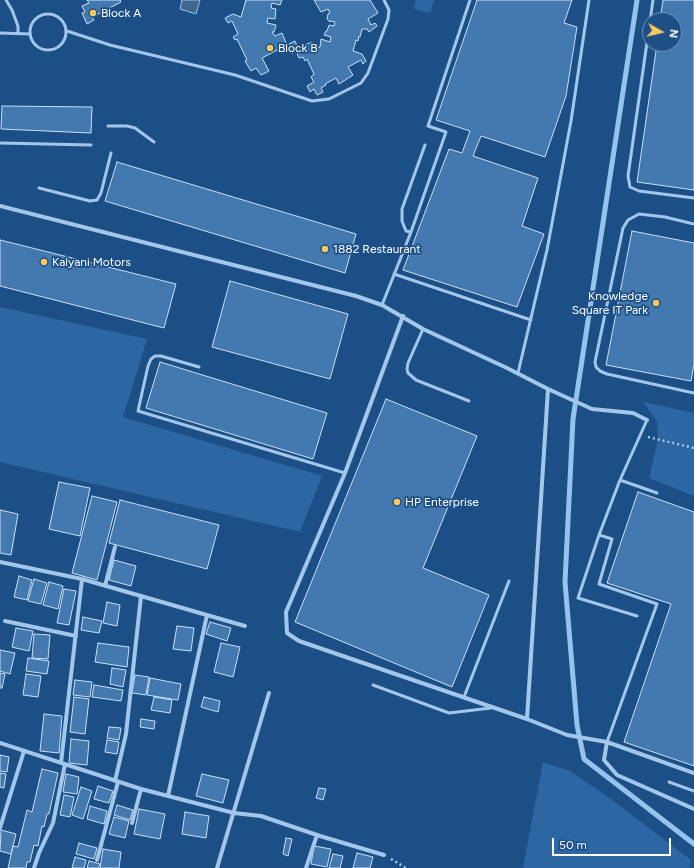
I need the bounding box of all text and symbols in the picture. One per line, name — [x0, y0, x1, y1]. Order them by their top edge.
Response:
place label: Block A — [101, 6, 141, 20]
marker: Block A — [88, 8, 98, 18]
north arrow — [642, 12, 682, 52]
text: N — [666, 28, 680, 39]
place label: Block B — [278, 41, 318, 55]
marker: Block B — [265, 43, 275, 53]
place label: 1882 Restaurant — [333, 242, 421, 256]
marker: 1882 Restaurant — [320, 244, 330, 254]
place label: Kalyani Motors — [52, 255, 131, 269]
marker: Kalyani Motors — [39, 257, 49, 267]
place label: Knowledge Square IT Park — [572, 289, 648, 317]
marker: Knowledge Square IT Park — [651, 298, 661, 308]
place label: HP Enterprise — [405, 495, 479, 509]
marker: HP Enterprise — [392, 497, 402, 507]
scale bar — [554, 830, 673, 856]
text: 50 m — [559, 838, 587, 852]

